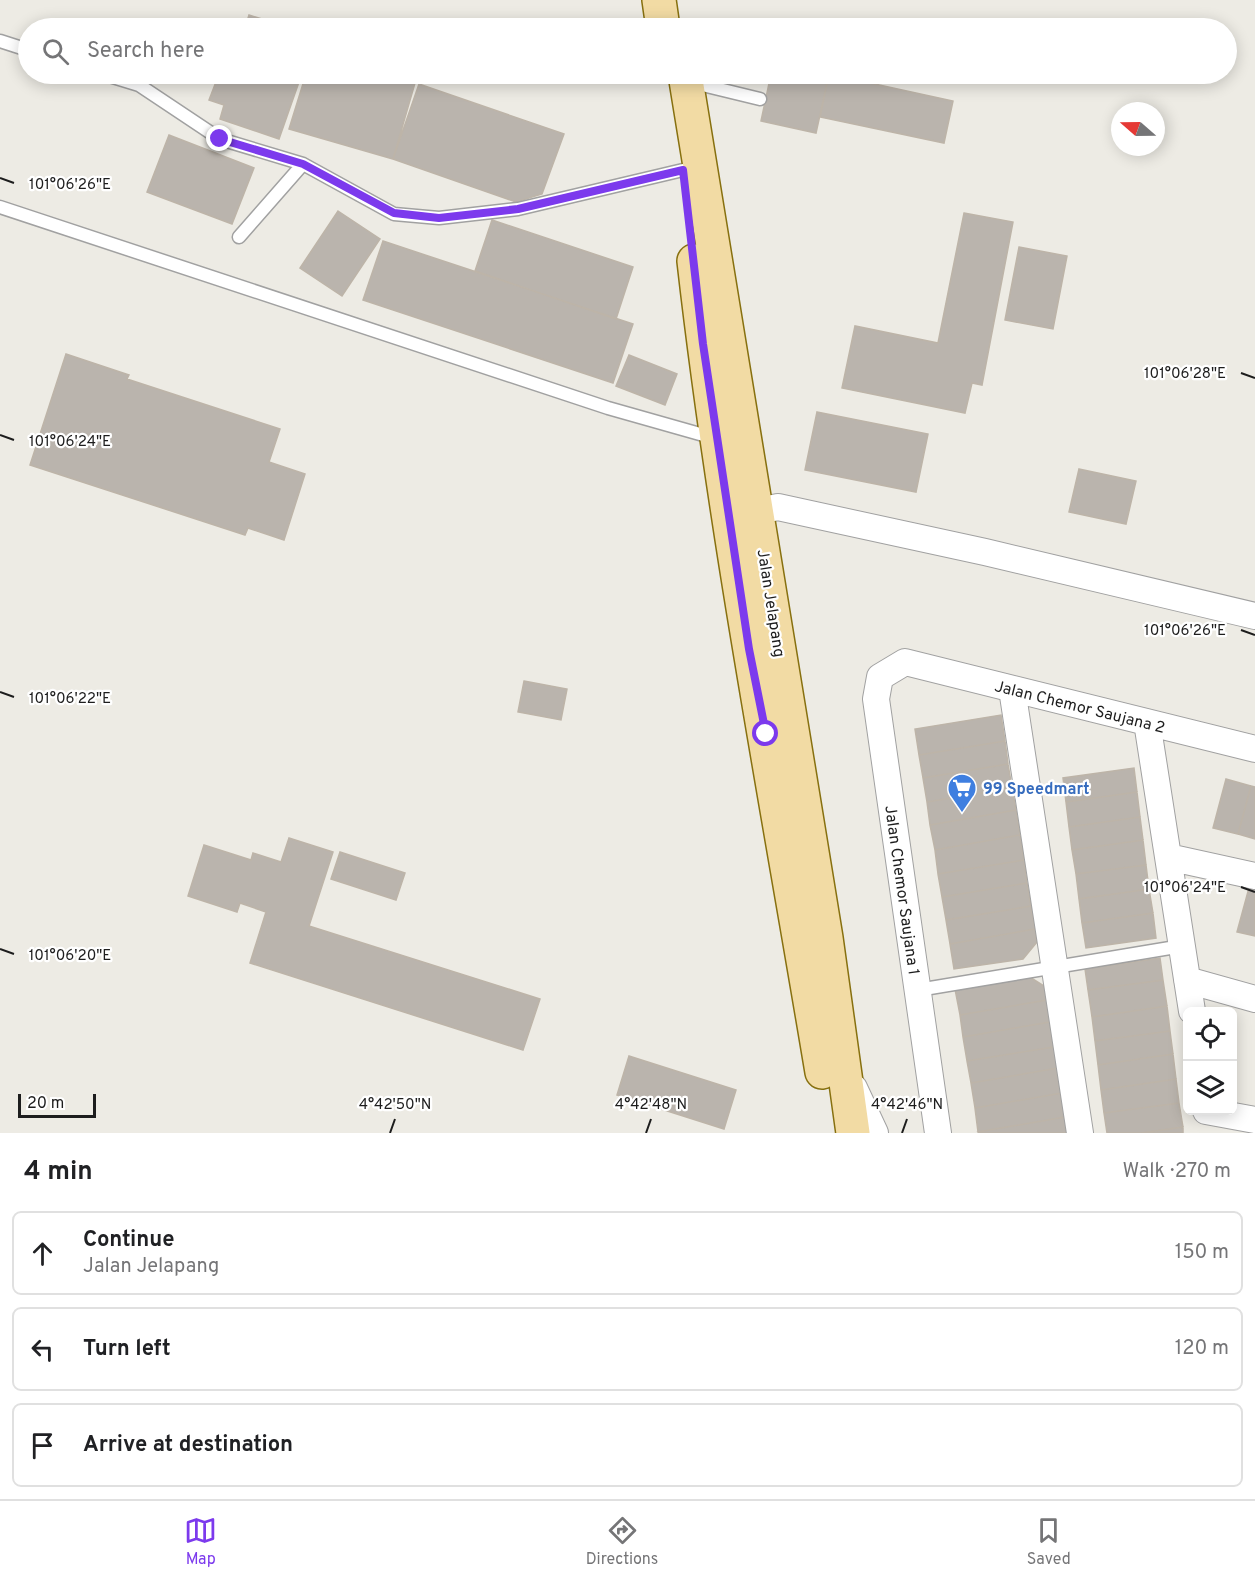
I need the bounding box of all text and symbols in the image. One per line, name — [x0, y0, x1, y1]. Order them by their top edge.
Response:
search box — [18, 18, 1237, 84]
icon: search — [39, 35, 72, 68]
text: Search here — [87, 38, 205, 65]
north arrow — [1111, 102, 1165, 156]
route end — [206, 125, 232, 151]
text: 101°06'26"E — [29, 176, 111, 195]
text: 101°06'28"E — [1144, 365, 1226, 384]
text: 101°06'24"E — [29, 433, 111, 452]
street label: Jalan Jelapang — [752, 548, 788, 659]
text: 101°06'26"E — [1144, 622, 1226, 641]
street label: Jalan Chemor Saujana 2 — [992, 677, 1167, 739]
text: 101°06'22"E — [29, 690, 111, 709]
route start — [752, 720, 778, 746]
supermarket icon: 99 Speedmart — [946, 772, 978, 814]
place label: 99 Speedmart — [983, 780, 1090, 800]
street label: Jalan Chemor Saujana 1 — [879, 804, 923, 976]
text: 101°06'24"E — [1144, 879, 1226, 898]
text: 101°06'20"E — [29, 947, 111, 966]
map controls — [1183, 1007, 1237, 1115]
button: locate — [1183, 1007, 1237, 1061]
button: layers — [1183, 1061, 1237, 1115]
scale bar — [18, 1091, 96, 1118]
text: 20 m — [27, 1094, 64, 1114]
text: 4°42'50"N — [359, 1096, 431, 1115]
text: 4°42'48"N — [615, 1096, 687, 1115]
text: 4°42'46"N — [871, 1096, 943, 1115]
text: 4 min — [24, 1156, 93, 1189]
text: Walk · 270 m — [1123, 1159, 1231, 1185]
text: Continue — [83, 1227, 174, 1254]
icon: ahead — [26, 1237, 59, 1270]
text: 150 m — [1175, 1240, 1229, 1266]
text: Jalan Jelapang — [83, 1254, 219, 1280]
icon: left — [26, 1333, 59, 1366]
text: Turn left — [83, 1336, 171, 1363]
text: 120 m — [1175, 1336, 1229, 1362]
icon: arrive — [26, 1429, 59, 1462]
text: Arrive at destination — [83, 1432, 293, 1459]
tab: Map — [184, 1514, 217, 1570]
tab: Directions — [586, 1514, 658, 1570]
tab: Saved — [1027, 1514, 1071, 1570]

